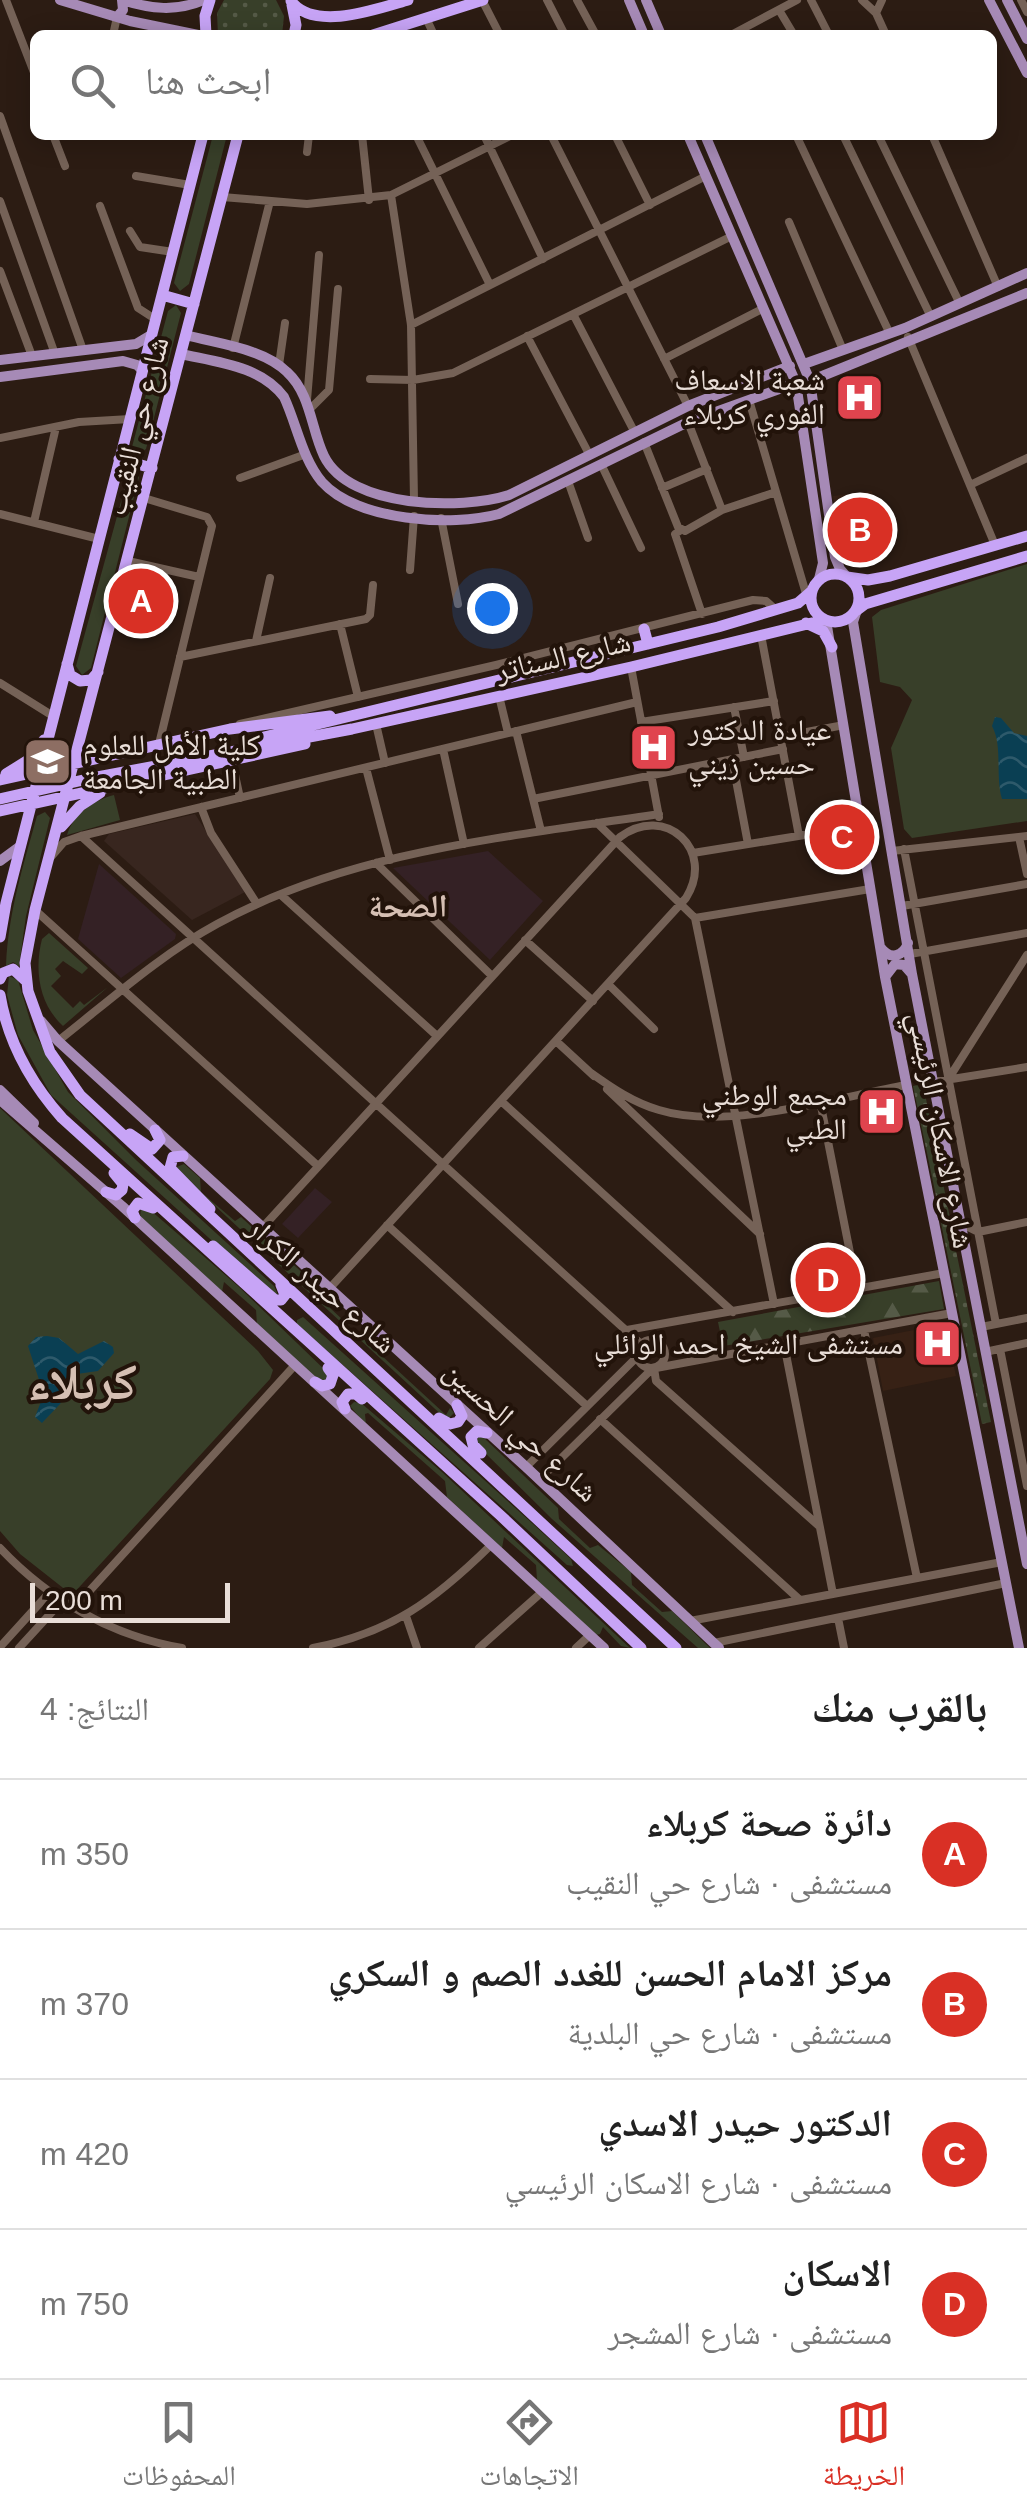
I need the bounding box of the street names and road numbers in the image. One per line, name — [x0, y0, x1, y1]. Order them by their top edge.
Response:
street label: شارع حي النقيب — [98, 333, 182, 520]
street label: شارع السناتر — [491, 624, 634, 690]
street label: شارع الاسكان الرئيسي — [895, 1009, 981, 1252]
street label: شارع حيدر الكرار — [239, 1209, 403, 1362]
street label: شارع حي الحسين — [433, 1353, 605, 1514]

